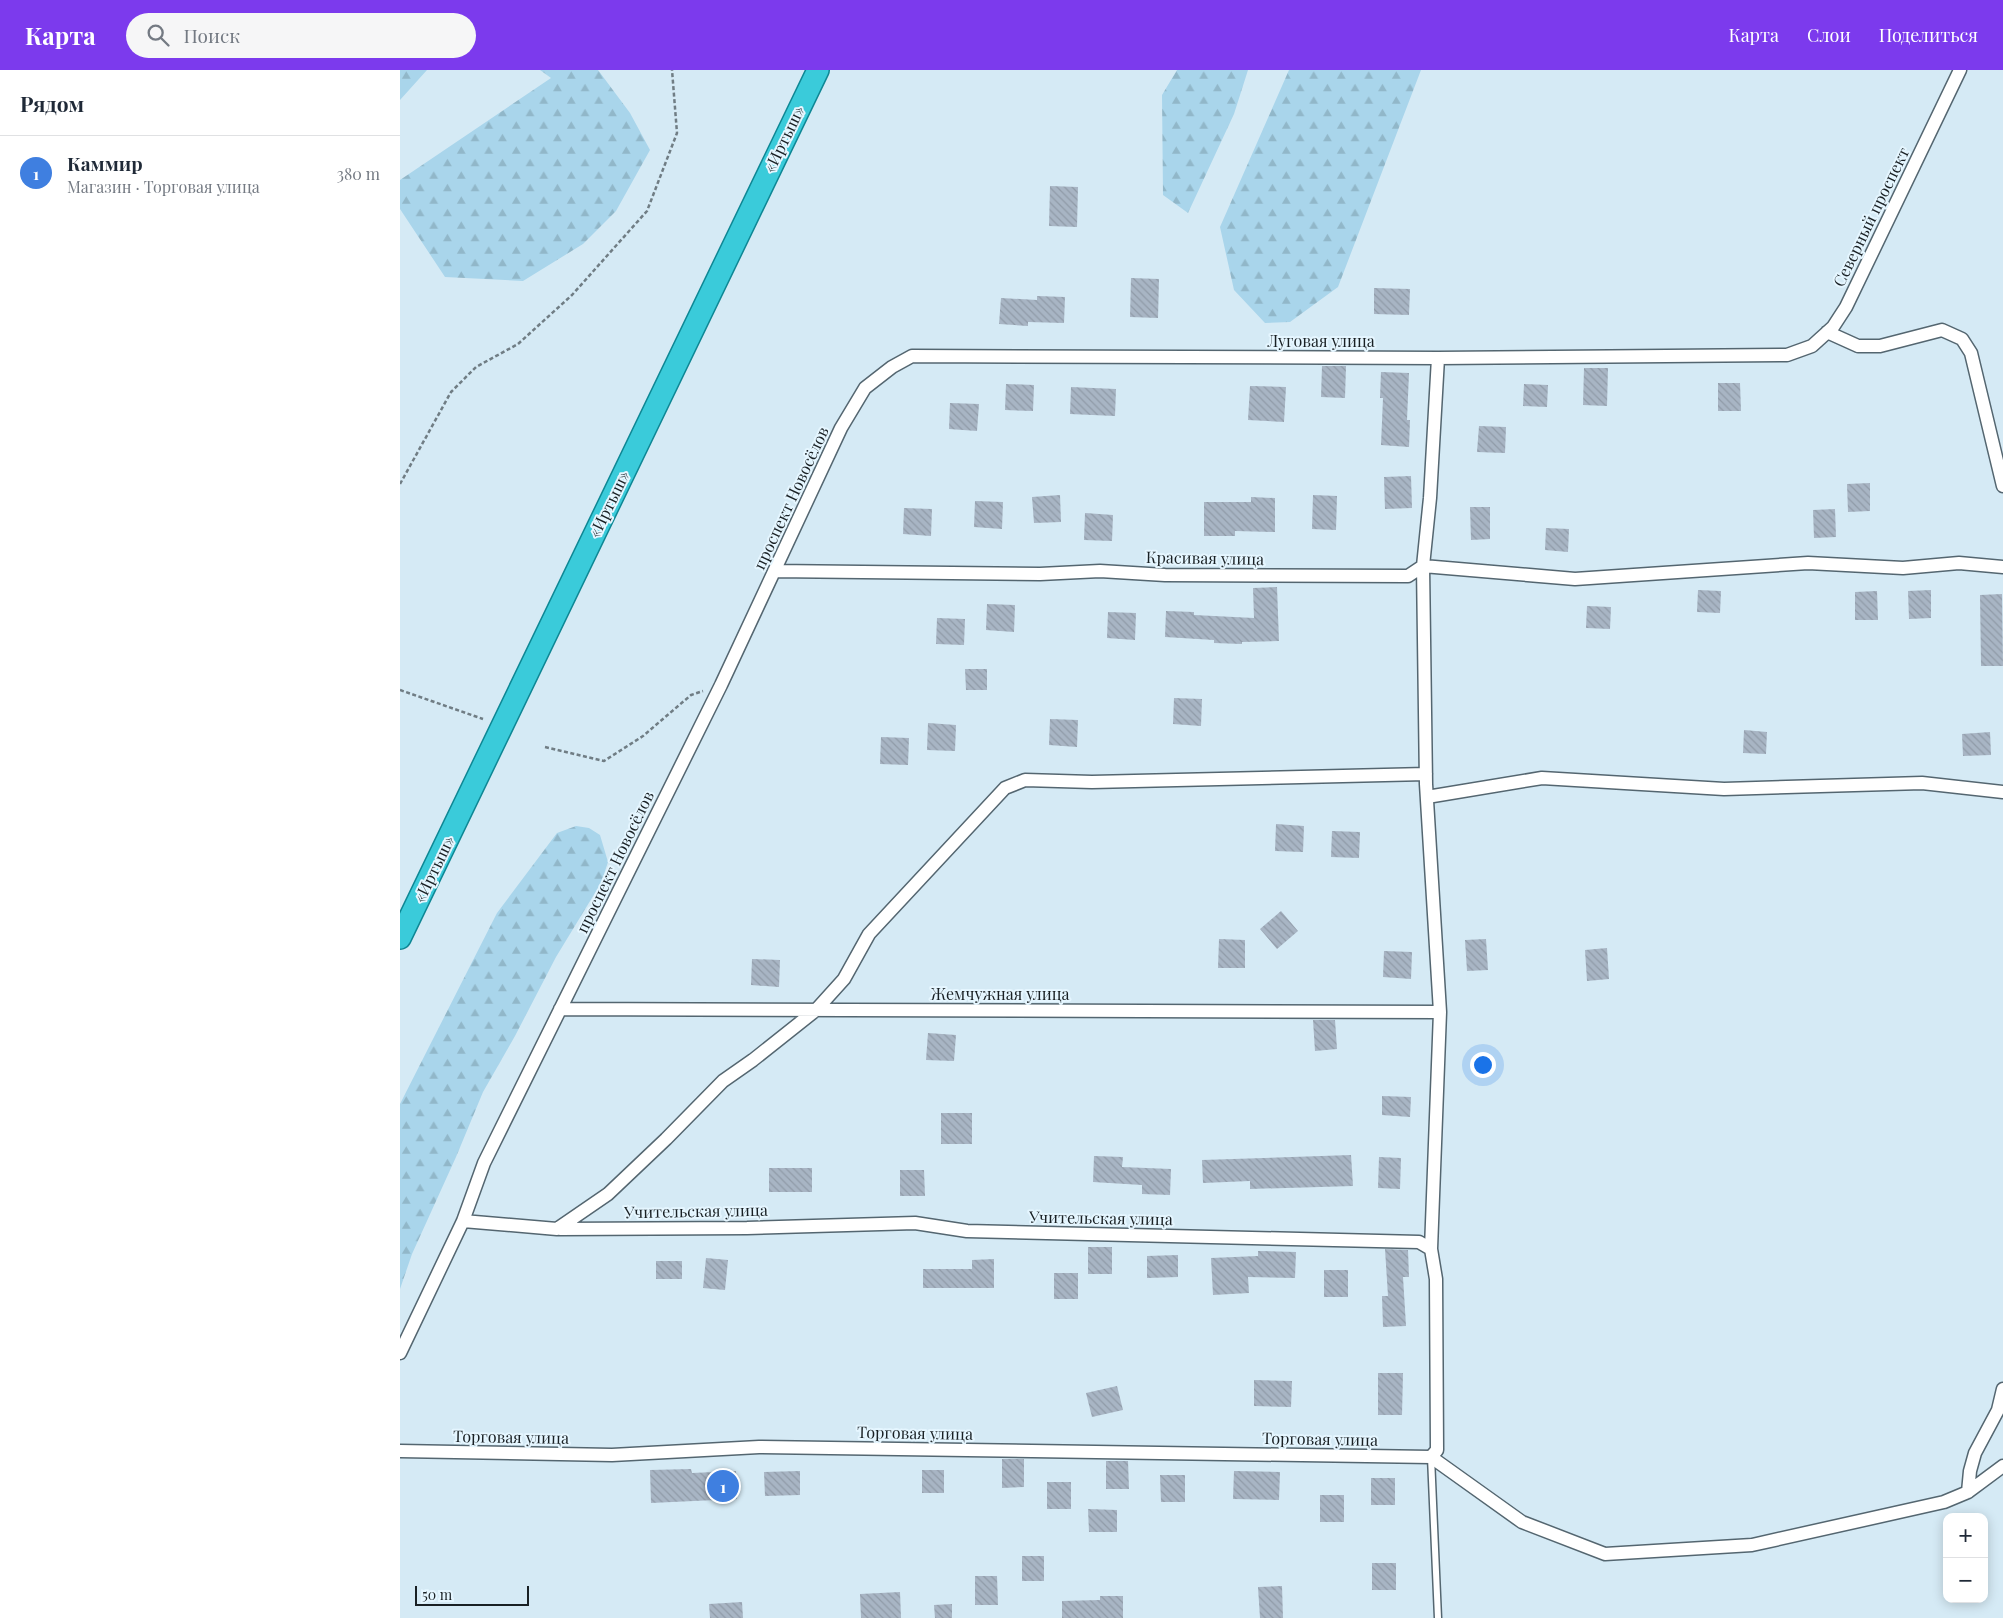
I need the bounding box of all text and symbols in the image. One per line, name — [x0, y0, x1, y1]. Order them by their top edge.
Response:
search box — [126, 13, 476, 58]
text: Карта — [25, 19, 96, 51]
icon: search — [144, 21, 172, 49]
text: Поиск — [184, 22, 240, 48]
text: Карта — [1728, 23, 1779, 47]
text: Слои — [1807, 23, 1851, 47]
text: Поделиться — [1879, 23, 1978, 47]
text: Рядом — [20, 89, 84, 117]
street label: «Иртыш» — [758, 102, 809, 176]
street label: Северный проспект — [1828, 143, 1914, 290]
text: Каммир — [67, 150, 143, 176]
text: 1 — [33, 163, 39, 184]
text: 380 m — [337, 163, 380, 184]
text: Магазин · Торговая улица — [67, 176, 260, 197]
street label: Луговая улица — [1266, 330, 1375, 351]
street label: проспект Новосёлов — [748, 423, 833, 573]
street label: «Иртыш» — [583, 467, 634, 541]
street label: Красивая улица — [1146, 546, 1264, 569]
street label: проспект Новосёлов — [571, 787, 658, 936]
street label: «Иртыш» — [408, 832, 459, 906]
street label: Жемчужная улица — [930, 983, 1070, 1004]
your location — [1470, 1052, 1496, 1078]
street label: Учительская улица — [623, 1199, 768, 1222]
street label: Учительская улица — [1028, 1206, 1173, 1229]
street label: Торговая улица — [857, 1421, 973, 1444]
street label: Торговая улица — [453, 1425, 569, 1448]
street label: Торговая улица — [1262, 1427, 1378, 1450]
pin: 1 — [707, 1467, 739, 1505]
map controls — [1943, 1513, 1988, 1603]
button: + — [1943, 1513, 1988, 1558]
button: − — [1943, 1558, 1988, 1603]
scale bar — [415, 1583, 529, 1606]
text: 50 m — [422, 1585, 452, 1604]

